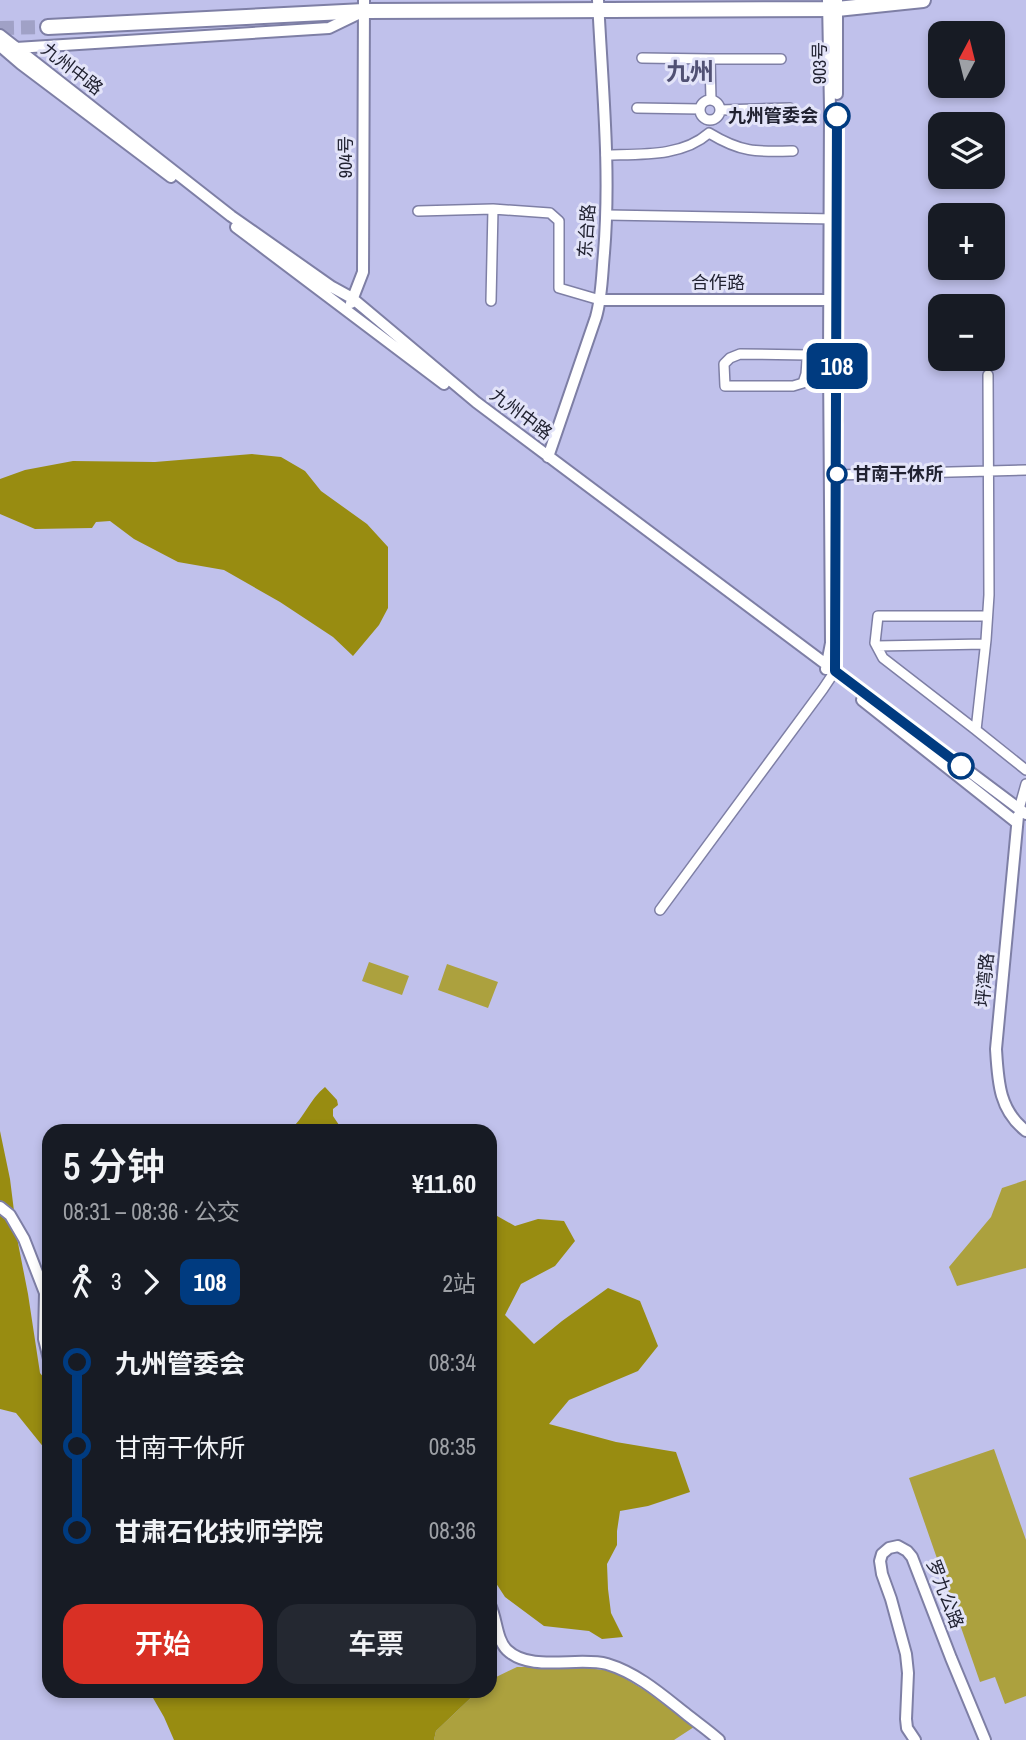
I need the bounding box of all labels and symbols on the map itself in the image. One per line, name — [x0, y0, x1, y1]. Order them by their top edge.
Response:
north arrow — [928, 21, 1004, 98]
street label: 九州中路 — [36, 37, 108, 101]
street label: 903号 — [807, 42, 832, 84]
district label: 九州 — [666, 55, 714, 87]
place label: 九州管委会 — [728, 103, 818, 128]
marker: 九州管委会 — [824, 103, 850, 129]
street label: 904号 — [333, 136, 358, 178]
street label: 东台路 — [572, 203, 601, 259]
street label: 合作路 — [691, 270, 745, 295]
line badge: 108 — [797, 343, 877, 389]
street label: 九州中路 — [485, 382, 558, 445]
place label: 甘南干休所 — [853, 461, 943, 486]
marker: 甘南干休所 — [827, 464, 847, 484]
unlabelled marker — [948, 753, 974, 779]
street label: 坪湾路 — [970, 952, 999, 1008]
street label: 罗九公路 — [921, 1556, 970, 1632]

